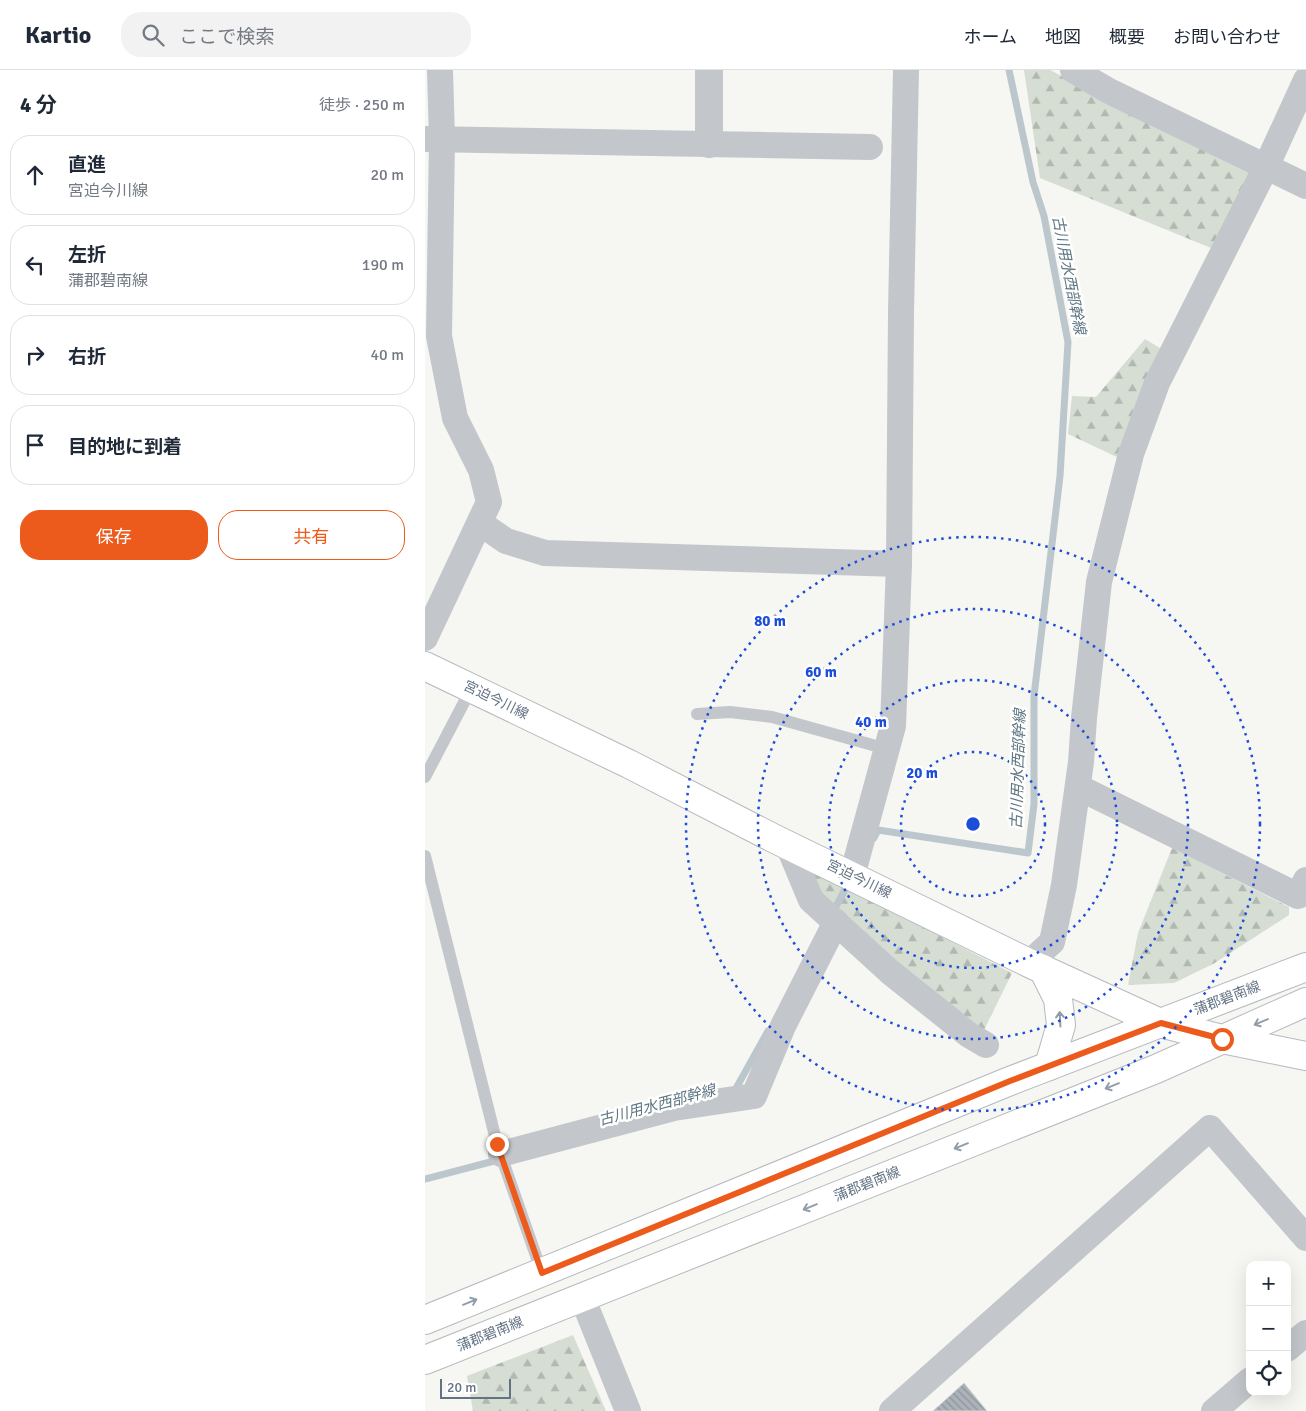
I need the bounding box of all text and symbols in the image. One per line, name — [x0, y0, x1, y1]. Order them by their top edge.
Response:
search box — [121, 12, 471, 57]
text: Kartio — [25, 20, 91, 50]
icon: search — [139, 21, 167, 49]
text: ここで検索 — [179, 25, 274, 49]
text: ホーム — [964, 26, 1017, 48]
text: 地図 — [1045, 26, 1081, 48]
text: 概要 — [1109, 26, 1145, 48]
text: お問い合わせ — [1173, 26, 1281, 48]
text: 4 分 — [20, 92, 57, 118]
text: 徒歩 · 250 m — [319, 95, 405, 115]
text: 直進 — [68, 153, 106, 177]
icon: ahead — [21, 161, 49, 189]
text: 20 m — [370, 165, 404, 185]
text: 宮迫今川線 — [68, 181, 148, 201]
water label: 古川用水西部幹線 — [1049, 214, 1090, 338]
text: 左折 — [68, 243, 106, 267]
icon: left — [21, 251, 49, 279]
text: 190 m — [362, 255, 404, 275]
text: 蒲郡碧南線 — [68, 271, 148, 291]
icon: right — [21, 341, 49, 369]
text: 右折 — [68, 345, 106, 369]
text: 40 m — [370, 345, 404, 365]
icon: arrive — [21, 431, 49, 459]
text: 目的地に到着 — [68, 435, 182, 459]
button: 保存 — [20, 510, 208, 560]
button: 共有 — [218, 510, 405, 560]
text: 80 m — [754, 612, 786, 630]
text: 60 m — [805, 663, 837, 681]
street label: 宮迫今川線 — [461, 677, 531, 723]
water label: 古川用水西部幹線 — [1007, 707, 1029, 829]
text: 40 m — [855, 713, 887, 731]
text: 20 m — [906, 764, 938, 782]
centre of rings — [964, 815, 982, 833]
street label: 宮迫今川線 — [824, 856, 894, 902]
street label: 蒲郡碧南線 — [1191, 978, 1263, 1018]
one-way arrow — [1055, 1011, 1064, 1027]
one-way arrow — [1254, 1017, 1269, 1027]
route start — [1211, 1028, 1234, 1051]
water label: 古川用水西部幹線 — [597, 1080, 719, 1129]
one-way arrow — [1105, 1082, 1120, 1092]
route end — [486, 1133, 509, 1156]
one-way arrow — [954, 1142, 969, 1152]
street label: 蒲郡碧南線 — [831, 1163, 903, 1205]
one-way arrow — [803, 1202, 818, 1212]
map controls — [1246, 1261, 1291, 1396]
button: + — [1246, 1261, 1291, 1306]
one-way arrow — [462, 1297, 477, 1306]
button: − — [1246, 1306, 1291, 1351]
street label: 蒲郡碧南線 — [454, 1313, 526, 1355]
button: locate — [1246, 1351, 1291, 1396]
scale bar — [440, 1376, 511, 1399]
text: 20 m — [447, 1379, 476, 1396]

